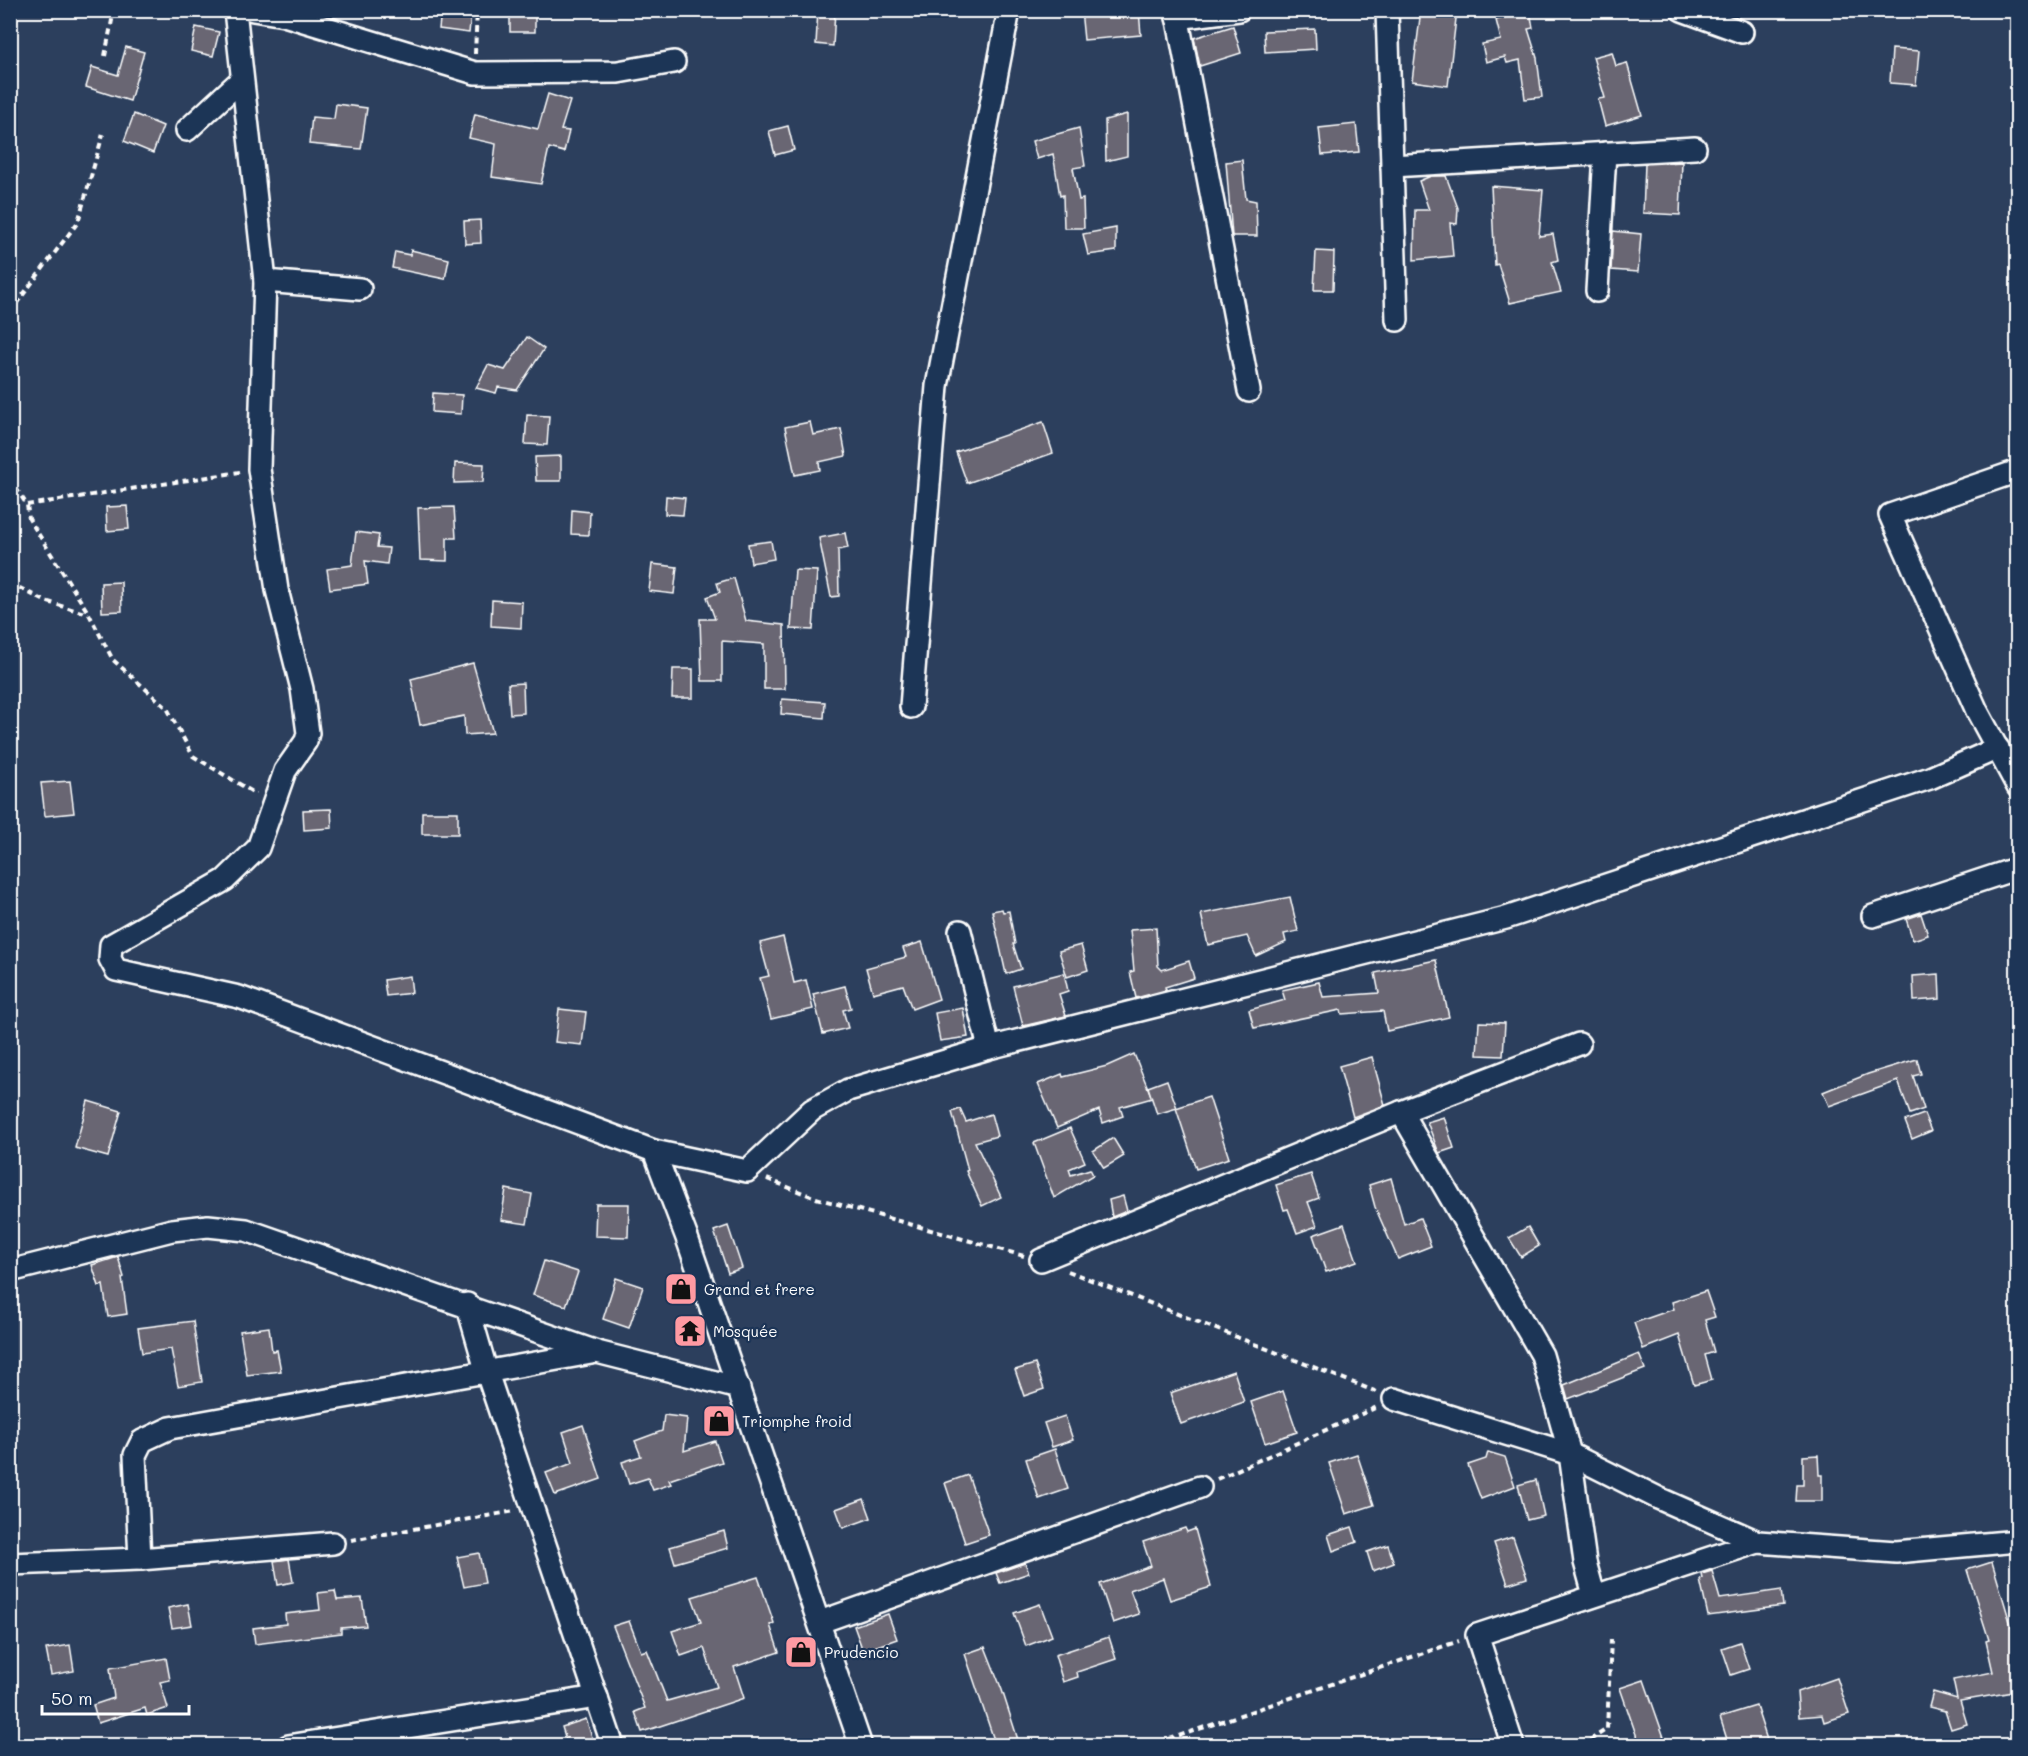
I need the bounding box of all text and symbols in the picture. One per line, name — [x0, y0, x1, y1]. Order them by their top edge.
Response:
shop icon: Grand et frere — [663, 1271, 699, 1307]
place label: Grand et frere — [704, 1279, 815, 1299]
temple icon: Mosquée — [672, 1313, 708, 1349]
place label: Mosquée — [713, 1321, 778, 1341]
shop icon: Triomphe froid — [701, 1403, 737, 1439]
place label: Triomphe froid — [742, 1411, 852, 1431]
shop icon: Prudencio — [783, 1634, 819, 1670]
place label: Prudencio — [824, 1642, 898, 1662]
scale bar — [42, 1678, 189, 1716]
text: 50 m — [51, 1686, 93, 1710]

